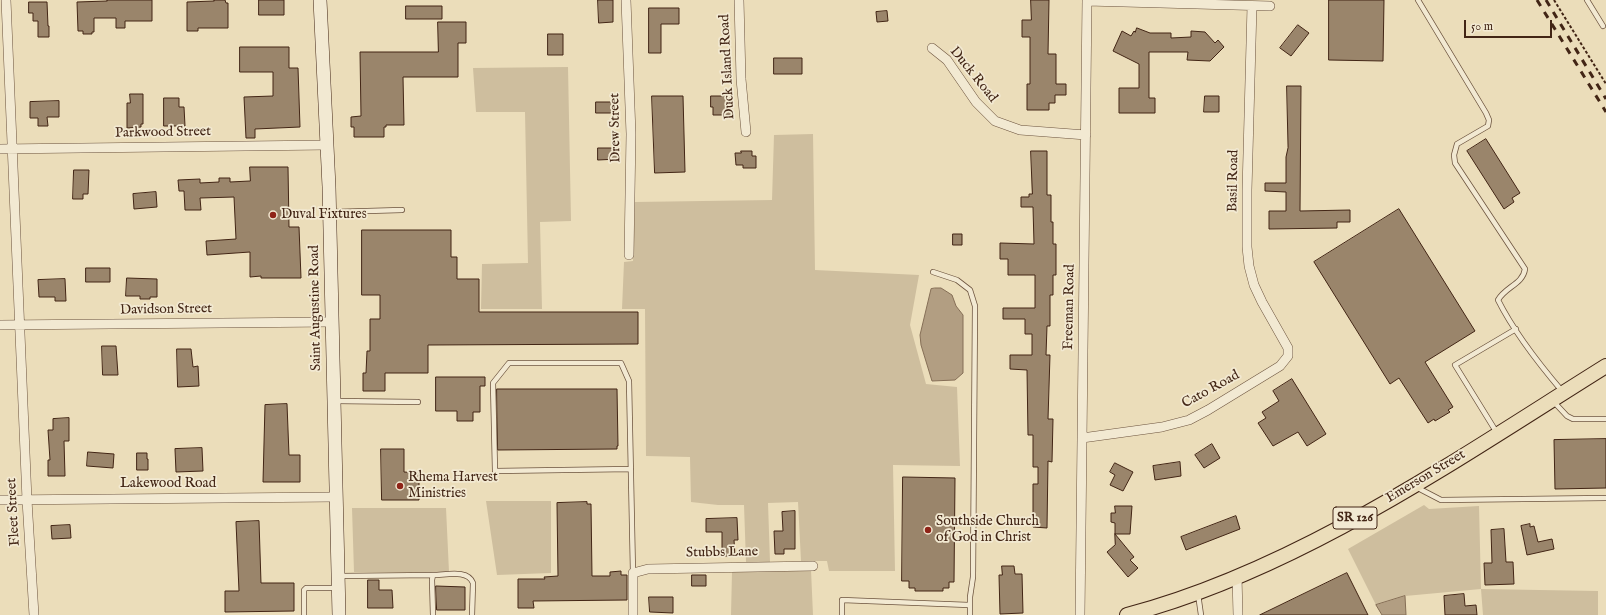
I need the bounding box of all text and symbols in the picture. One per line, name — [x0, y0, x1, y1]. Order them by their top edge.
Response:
scale bar — [1466, 12, 1554, 38]
street label: Duck Island Road — [717, 14, 739, 120]
text: 50 m — [1471, 19, 1493, 34]
street label: Duck Road — [945, 44, 1001, 106]
street label: Drew Street — [607, 93, 625, 163]
street label: Parkwood Street — [115, 124, 211, 142]
street label: Basil Road — [1225, 150, 1243, 212]
place label: Duval Fixtures — [281, 207, 367, 223]
marker: Duval Fixtures — [268, 210, 278, 220]
street label: Saint Augustine Road — [307, 245, 325, 371]
street label: Freeman Road — [1061, 264, 1079, 350]
street label: Davidson Street — [120, 301, 212, 319]
street label: Cato Road — [1179, 367, 1243, 413]
street label: Emerson Street — [1383, 447, 1469, 507]
place label: Rhema Harvest Ministries — [408, 470, 498, 502]
street label: Lakewood Road — [120, 476, 216, 492]
street label: Fleet Street — [4, 478, 24, 546]
marker: Rhema Harvest Ministries — [395, 481, 405, 491]
road number: SR 126 — [1333, 507, 1377, 529]
place label: Southside Church of God in Christ — [936, 514, 1039, 546]
marker: Southside Church of God in Christ — [923, 525, 933, 535]
street label: Stubbs Lane — [686, 544, 758, 562]

